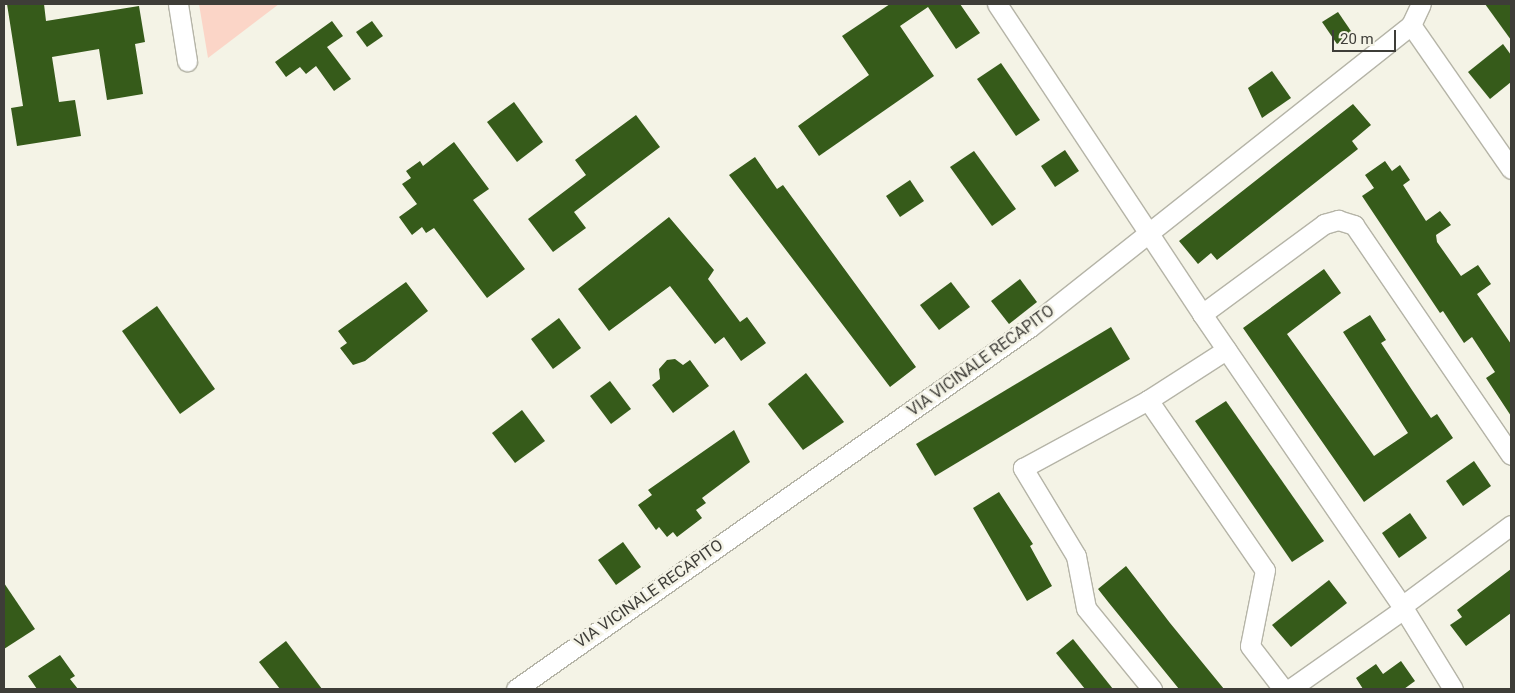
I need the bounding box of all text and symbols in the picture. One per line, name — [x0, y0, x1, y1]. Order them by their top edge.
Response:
scale bar — [1335, 20, 1399, 52]
text: 20 m — [1340, 30, 1374, 48]
street label: VIA VICINALE RECAPITO — [904, 301, 1058, 421]
street label: VIA VICINALE RECAPITO — [571, 536, 727, 652]

